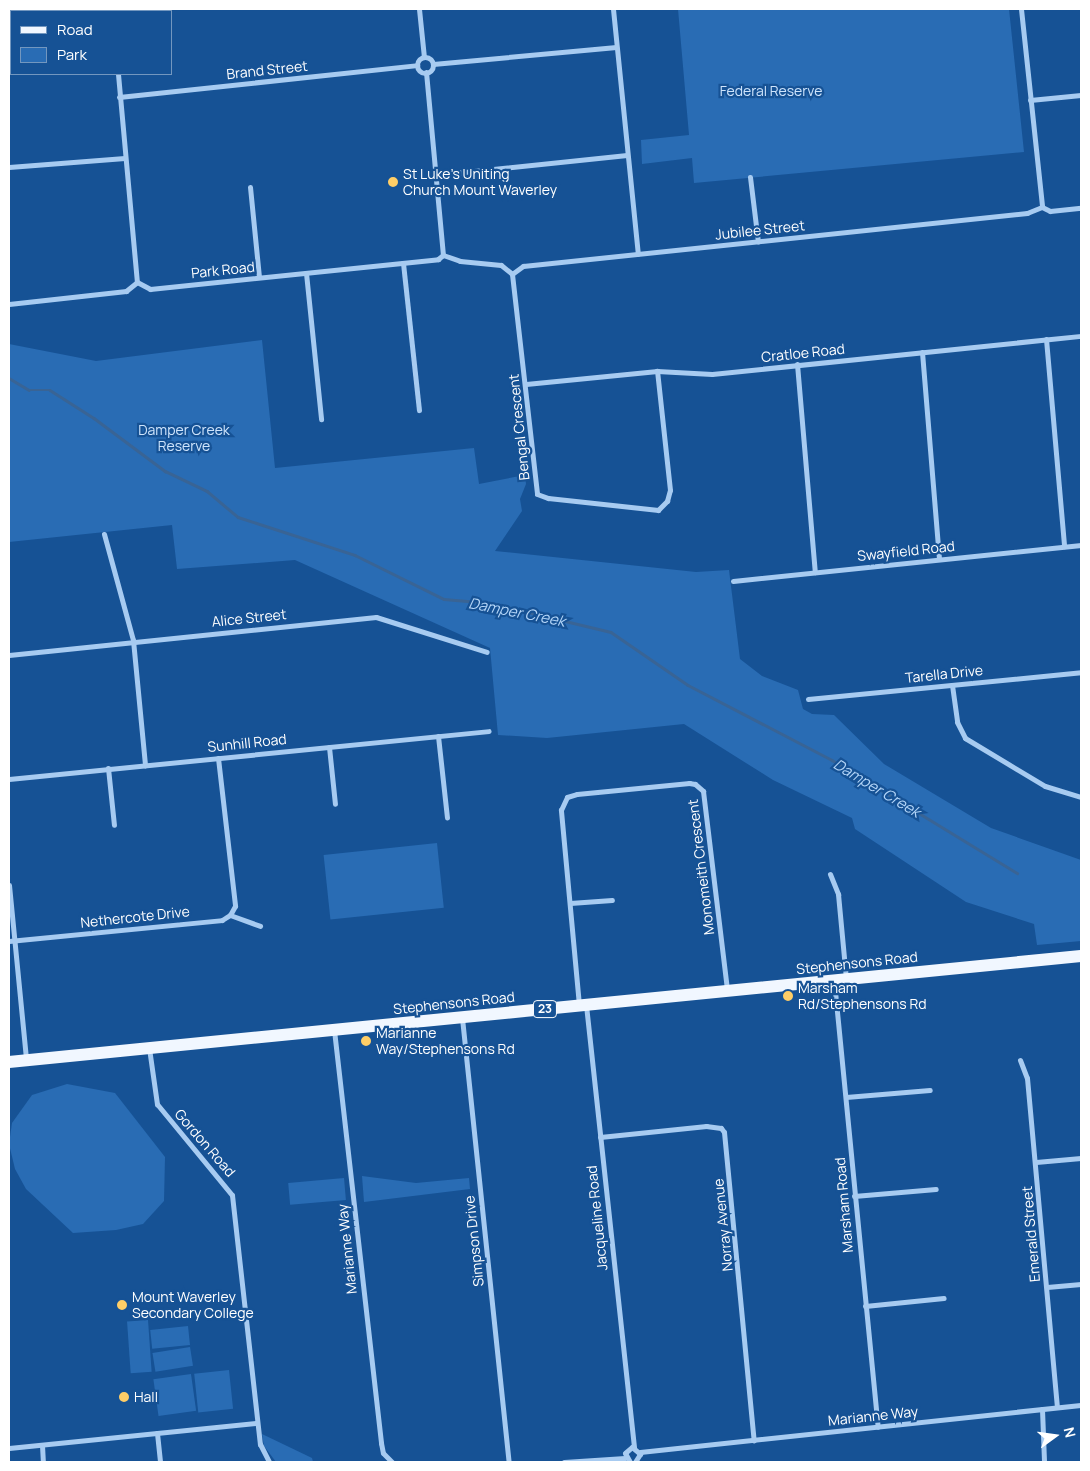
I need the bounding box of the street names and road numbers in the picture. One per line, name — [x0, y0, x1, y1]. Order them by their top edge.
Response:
street label: Brand Street — [226, 57, 308, 83]
street label: Jubilee Street — [714, 217, 806, 243]
street label: Park Road — [190, 258, 256, 282]
street label: Cratloe Road — [760, 340, 846, 366]
street label: Bengal Crescent — [505, 373, 533, 481]
street label: Swayfield Road — [856, 538, 956, 564]
street label: Alice Street — [211, 606, 287, 630]
street label: Tarella Drive — [904, 662, 984, 686]
street label: Sunhill Road — [207, 730, 287, 756]
street label: Monomeith Crescent — [684, 798, 718, 936]
street label: Nethercote Drive — [80, 903, 190, 931]
street label: Stephensons Road — [795, 948, 919, 978]
street label: Stephensons Road — [392, 988, 516, 1018]
road number: 23 — [532, 1000, 558, 1019]
street label: Gordon Road — [171, 1106, 239, 1180]
street label: Marsham Road — [831, 1157, 857, 1253]
street label: Jacqueline Road — [583, 1165, 611, 1271]
street label: Norray Avenue — [710, 1178, 736, 1272]
street label: Emerald Street — [1018, 1185, 1044, 1283]
street label: Simpson Drive — [461, 1195, 487, 1287]
street label: Marianne Way — [334, 1203, 360, 1295]
street label: Marianne Way — [827, 1403, 919, 1429]

